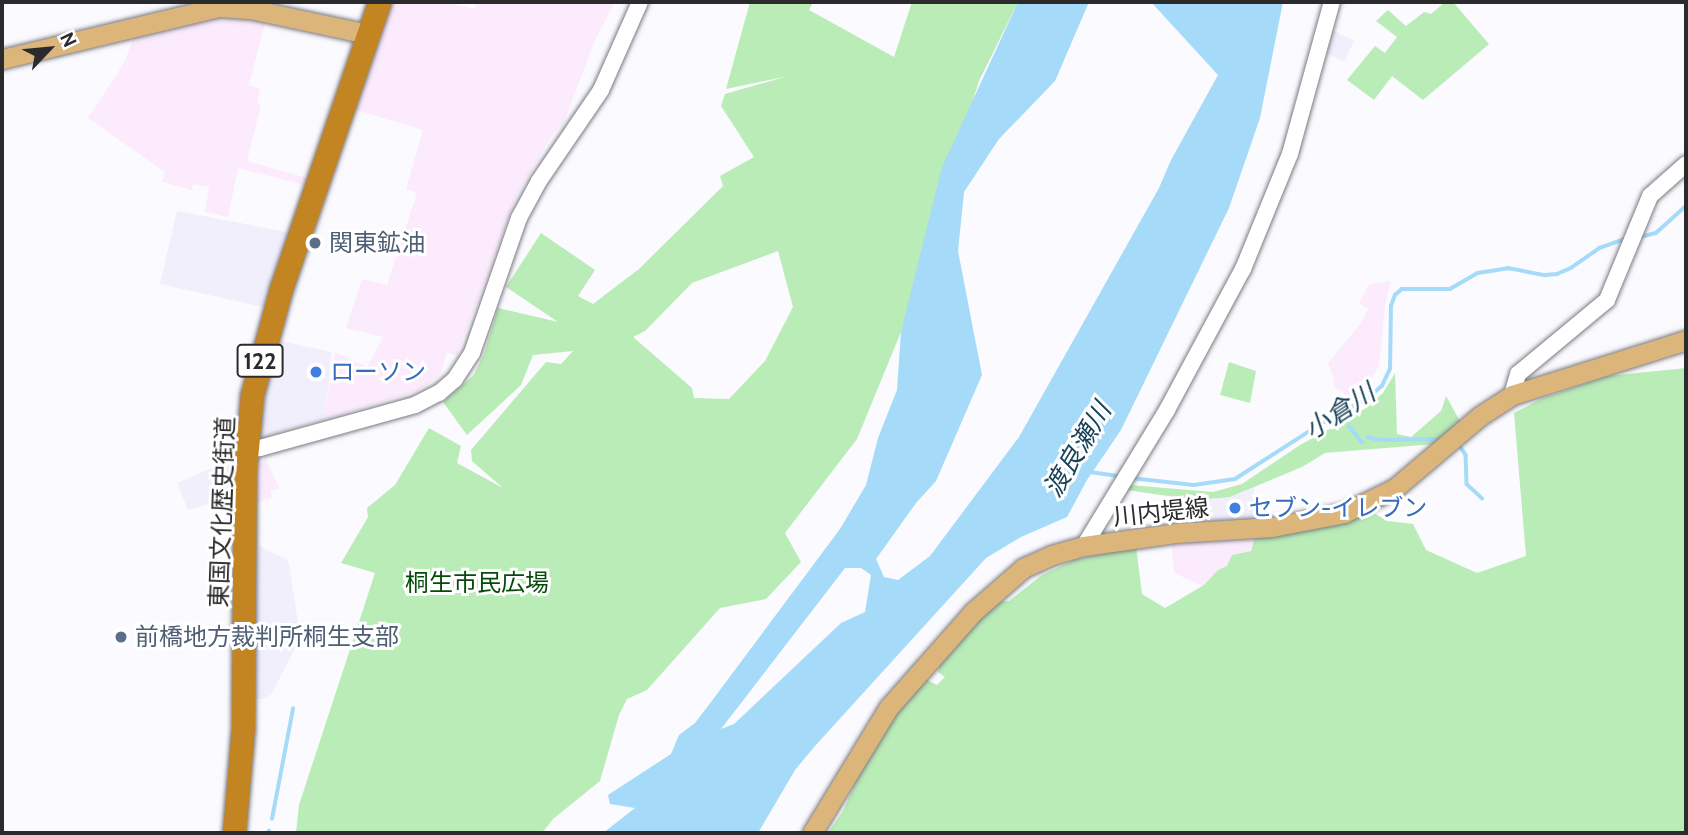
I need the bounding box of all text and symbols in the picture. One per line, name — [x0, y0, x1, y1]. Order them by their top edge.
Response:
north arrow — [14, 14, 84, 84]
text: N — [55, 28, 82, 51]
place label: 関東鉱油 — [329, 229, 425, 257]
marker: 関東鉱油 — [307, 235, 323, 251]
road number: 122 — [236, 342, 284, 380]
place label: ローソン — [330, 358, 426, 386]
marker: ローソン — [308, 364, 324, 380]
water label: 小倉川 — [1299, 378, 1381, 446]
water label: 渡良瀬川 — [1038, 397, 1118, 503]
street label: 東国文化歴史街道 — [204, 416, 240, 608]
street label: 川内堤線 — [1112, 493, 1210, 531]
place label: セブン-イレブン — [1249, 494, 1427, 522]
marker: セブン-イレブン — [1227, 500, 1243, 516]
park label: 桐生市民広場 — [405, 569, 549, 597]
place label: 前橋地方裁判所桐生支部 — [135, 623, 399, 651]
marker: 前橋地方裁判所桐生支部 — [113, 629, 129, 645]

